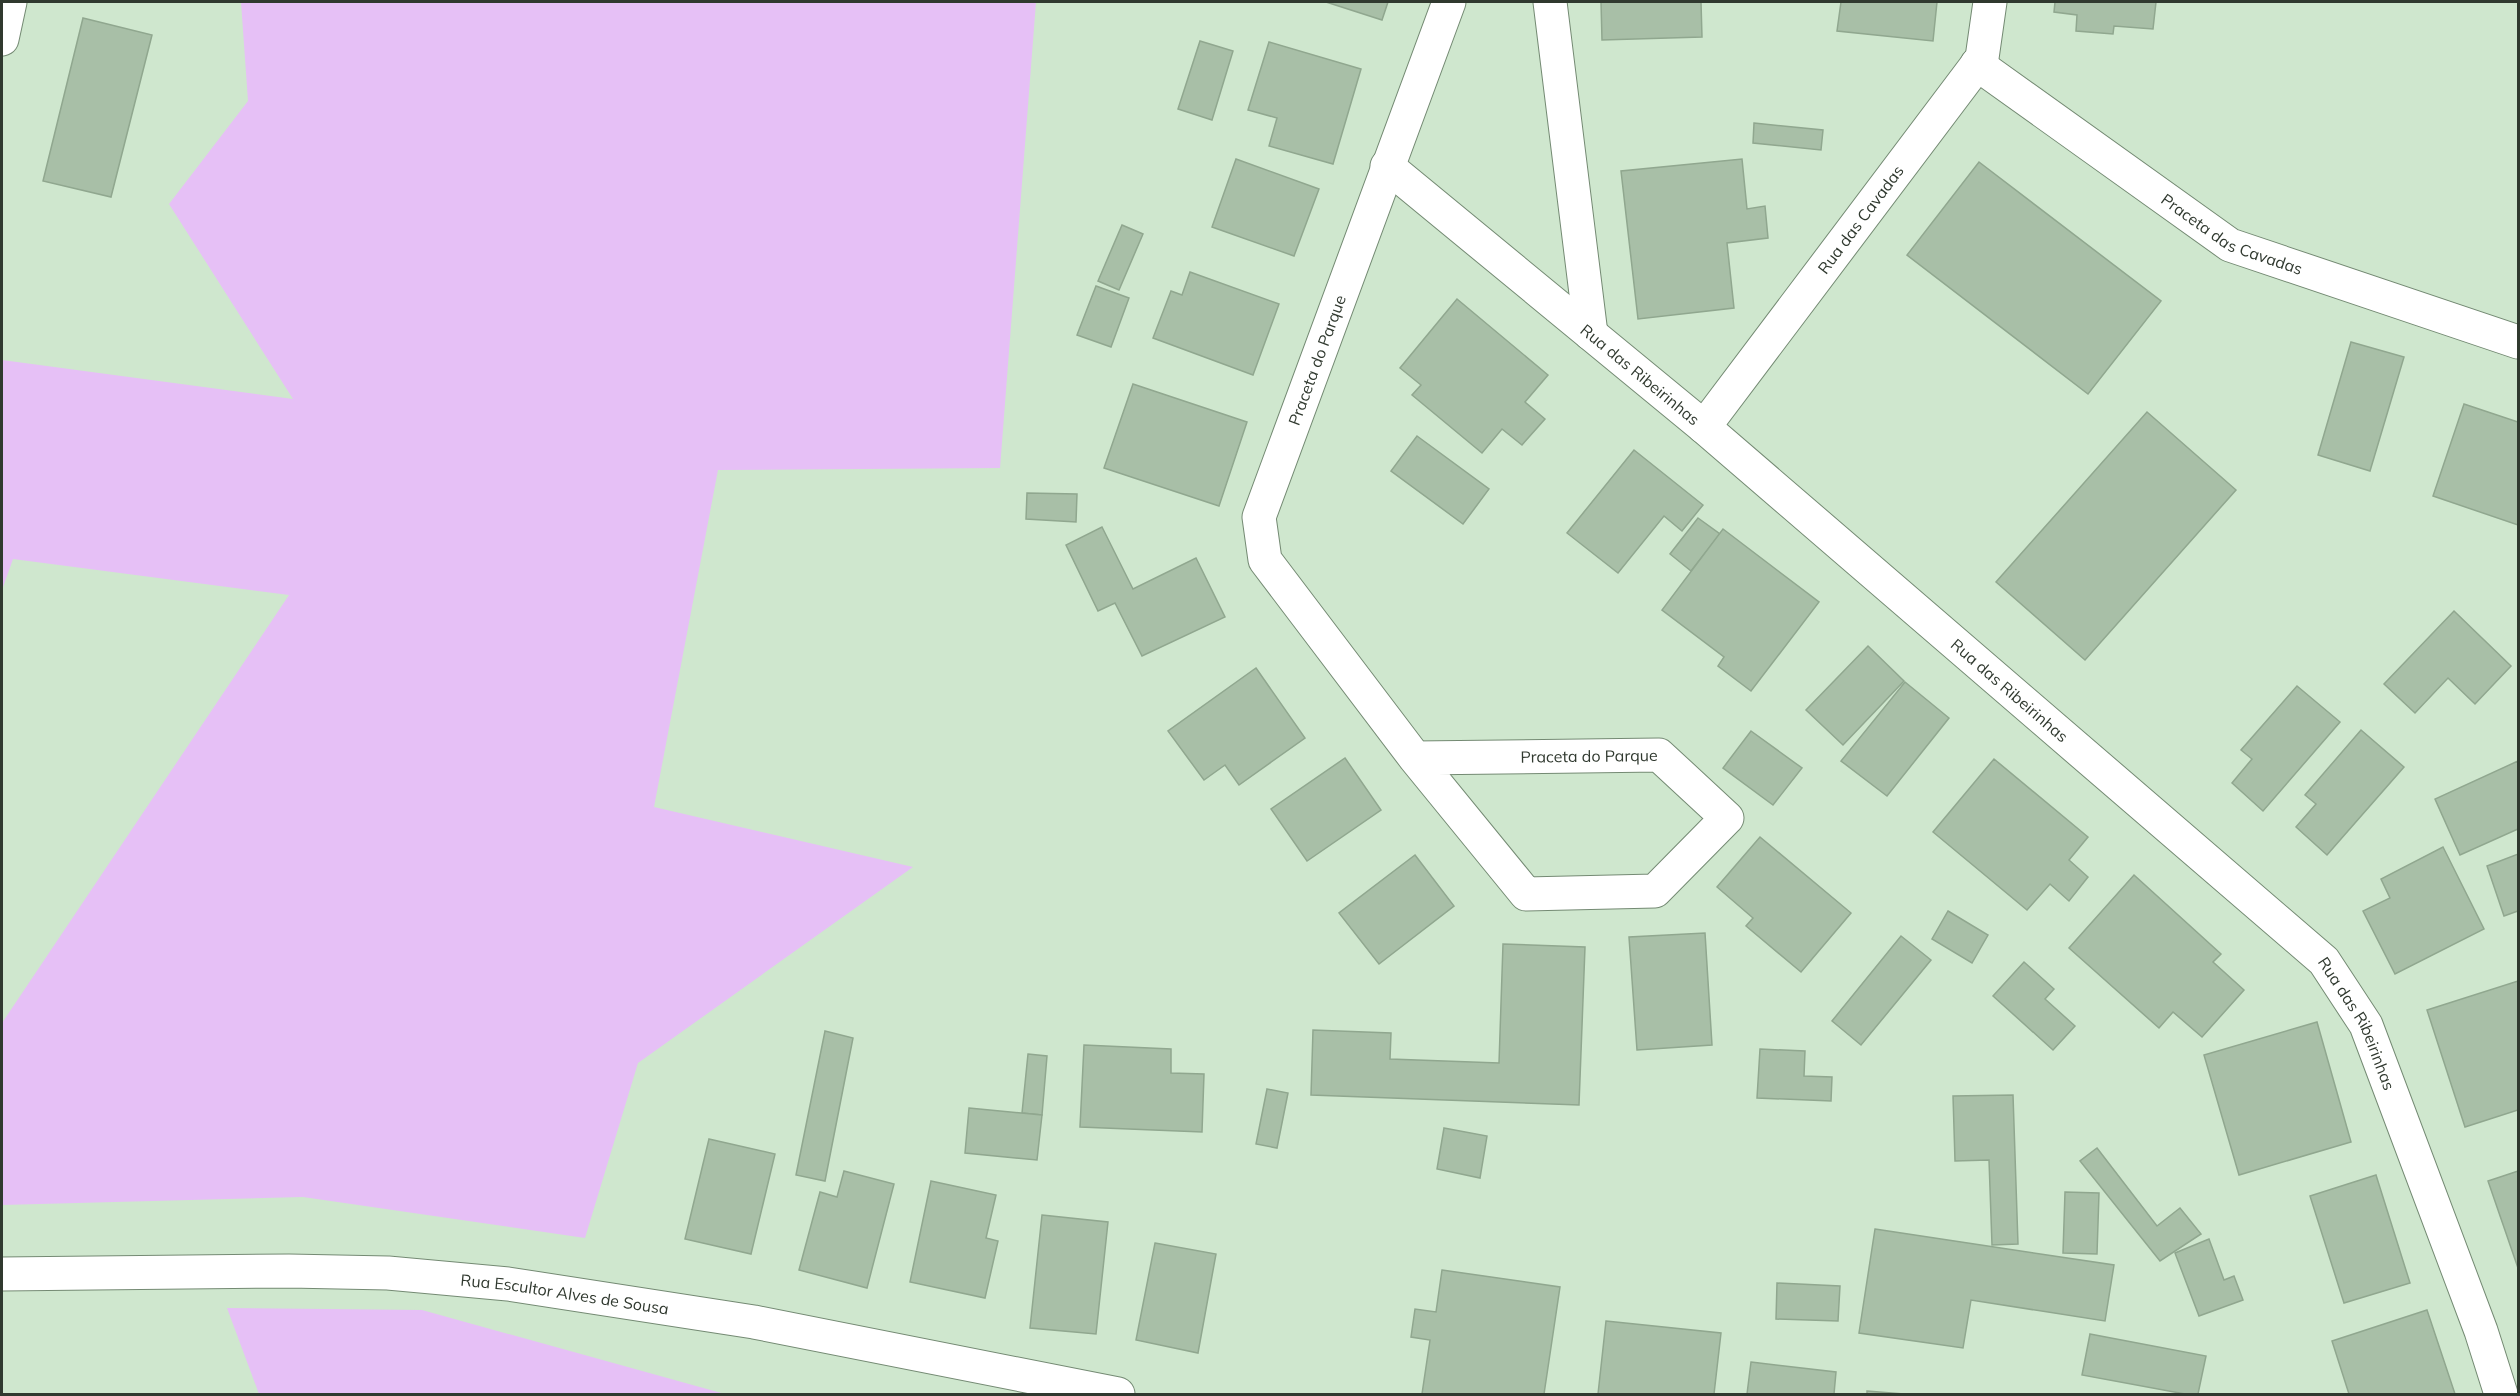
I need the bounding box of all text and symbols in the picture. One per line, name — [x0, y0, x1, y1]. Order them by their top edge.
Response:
street label: Rua das Cavadas — [1813, 161, 1908, 278]
street label: Praceta das Cavadas — [2157, 189, 2305, 279]
street label: Praceta do Parque — [1284, 292, 1350, 428]
street label: Rua das Ribeirinhas — [1577, 320, 1704, 429]
street label: Rua das Ribeirinhas — [1947, 634, 2072, 746]
street label: Praceta do Parque — [1520, 745, 1658, 767]
street label: Rua das Ribeirinhas — [2314, 953, 2400, 1093]
street label: Rua Escultor Alves de Sousa — [460, 1270, 670, 1319]

